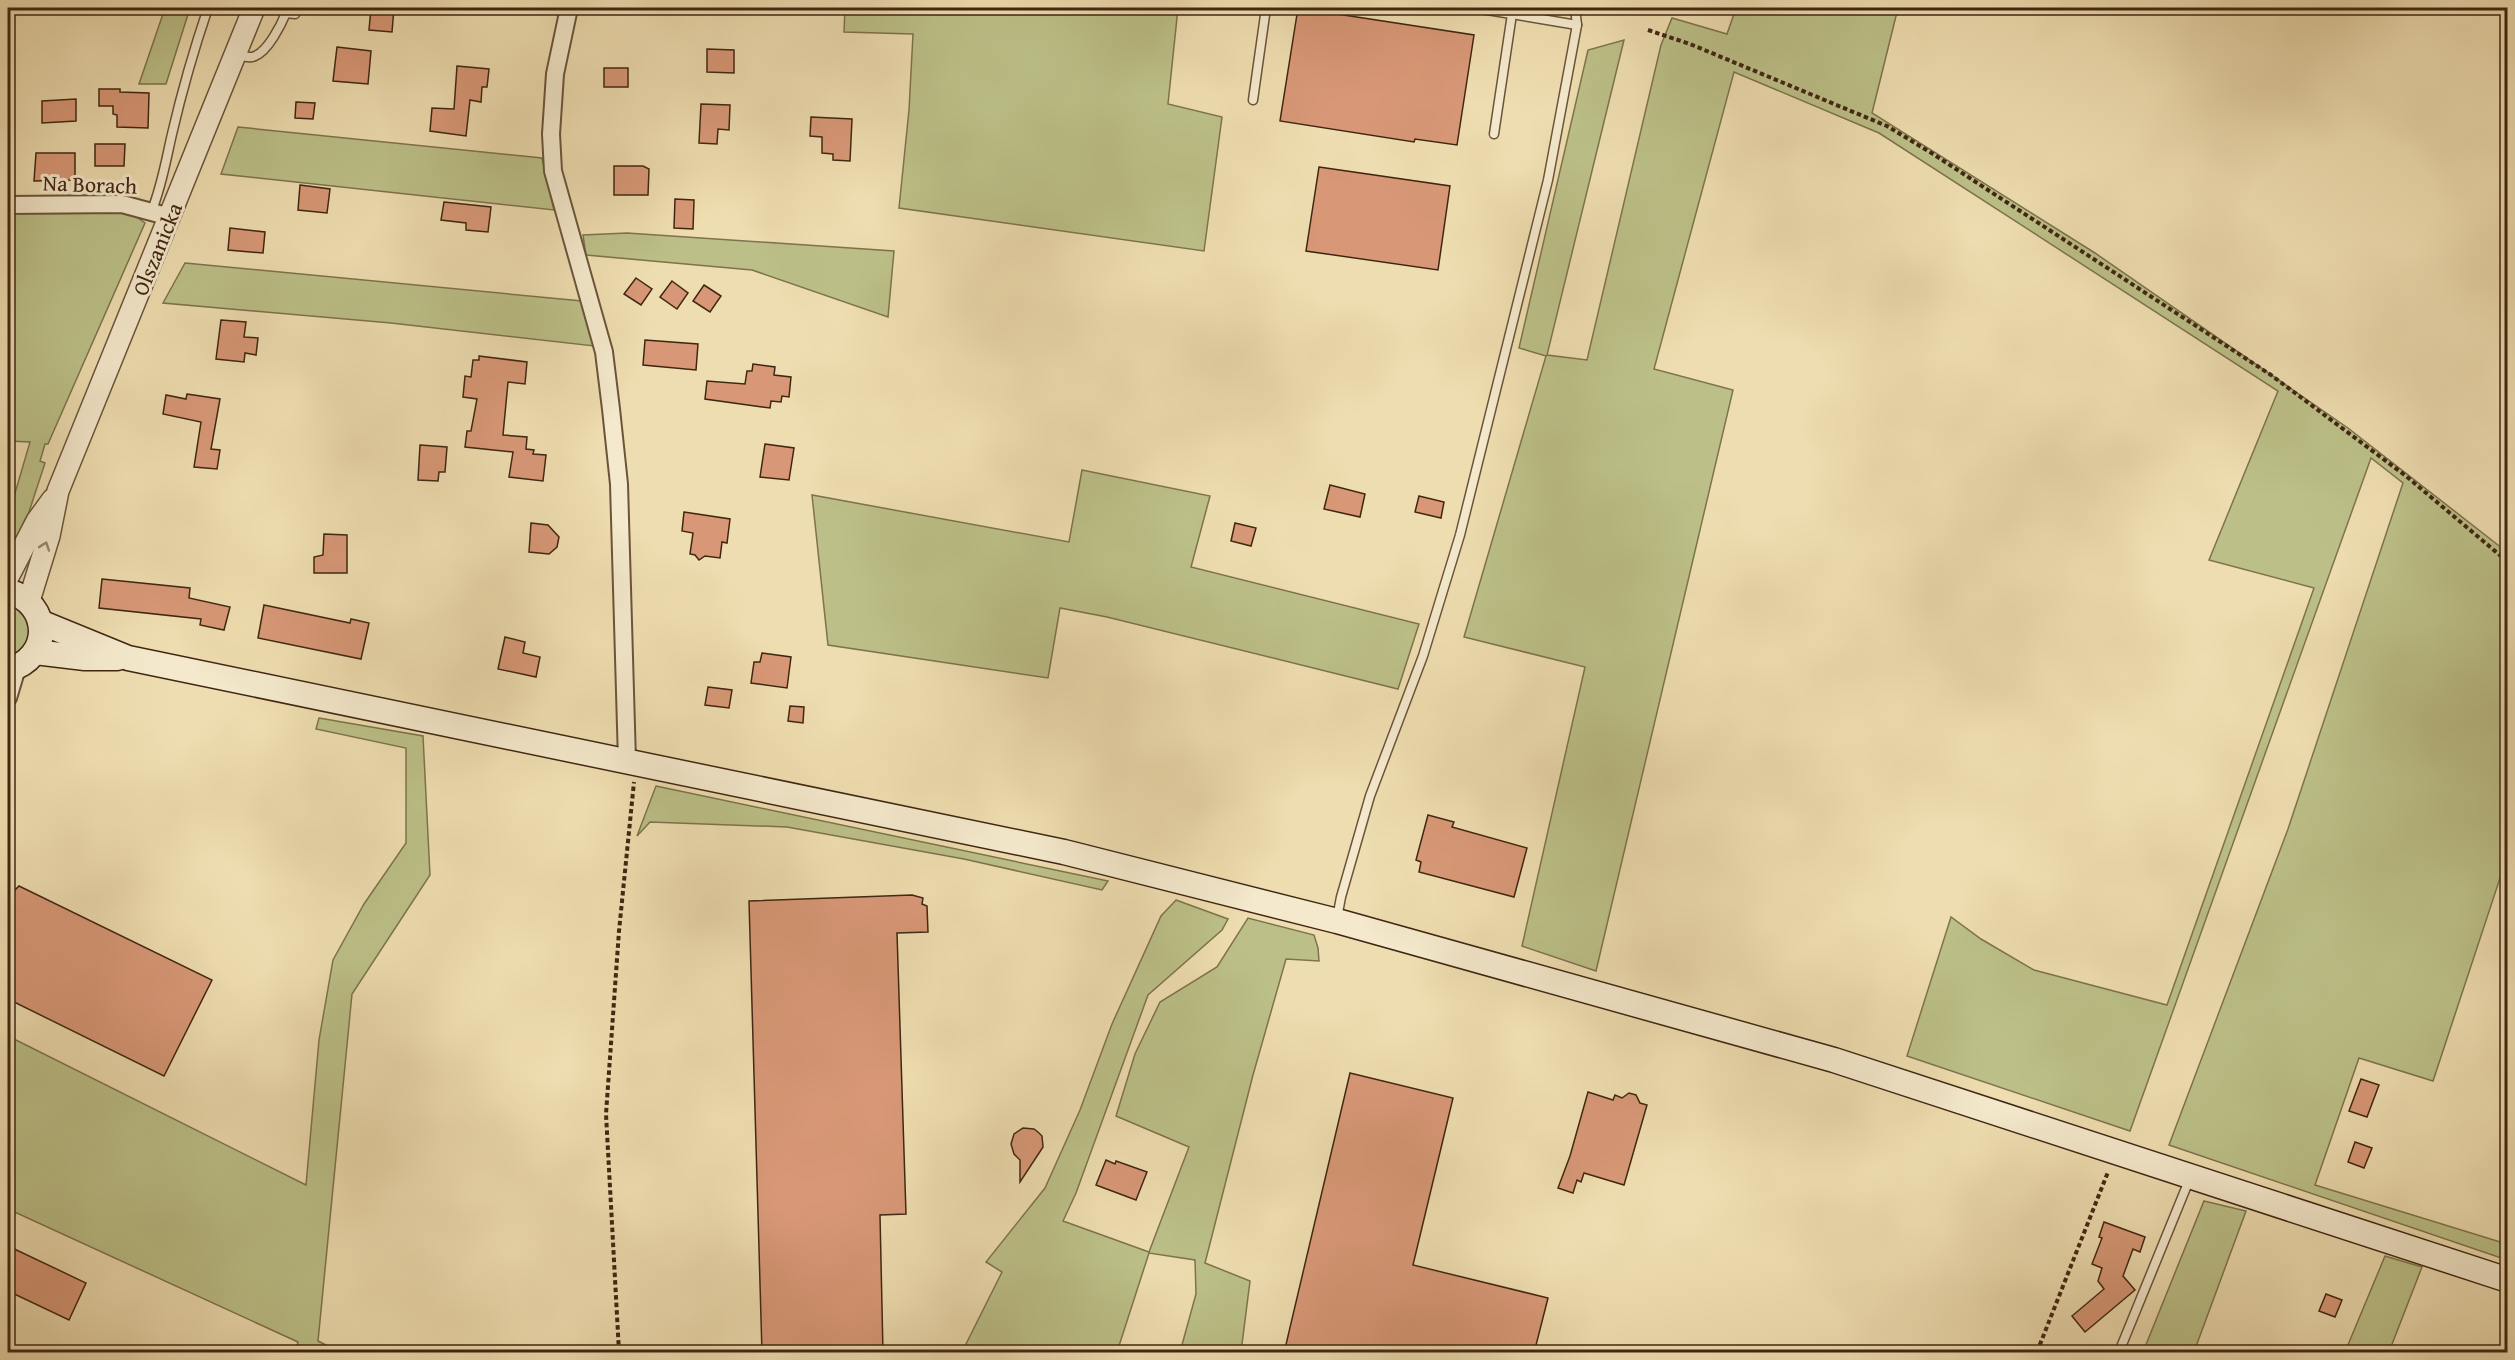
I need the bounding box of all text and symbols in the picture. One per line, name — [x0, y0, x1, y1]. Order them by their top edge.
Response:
street label: Na Borach — [42, 166, 138, 202]
street label: Olszanicka — [124, 197, 190, 300]
one-way arrow — [38, 541, 51, 552]

